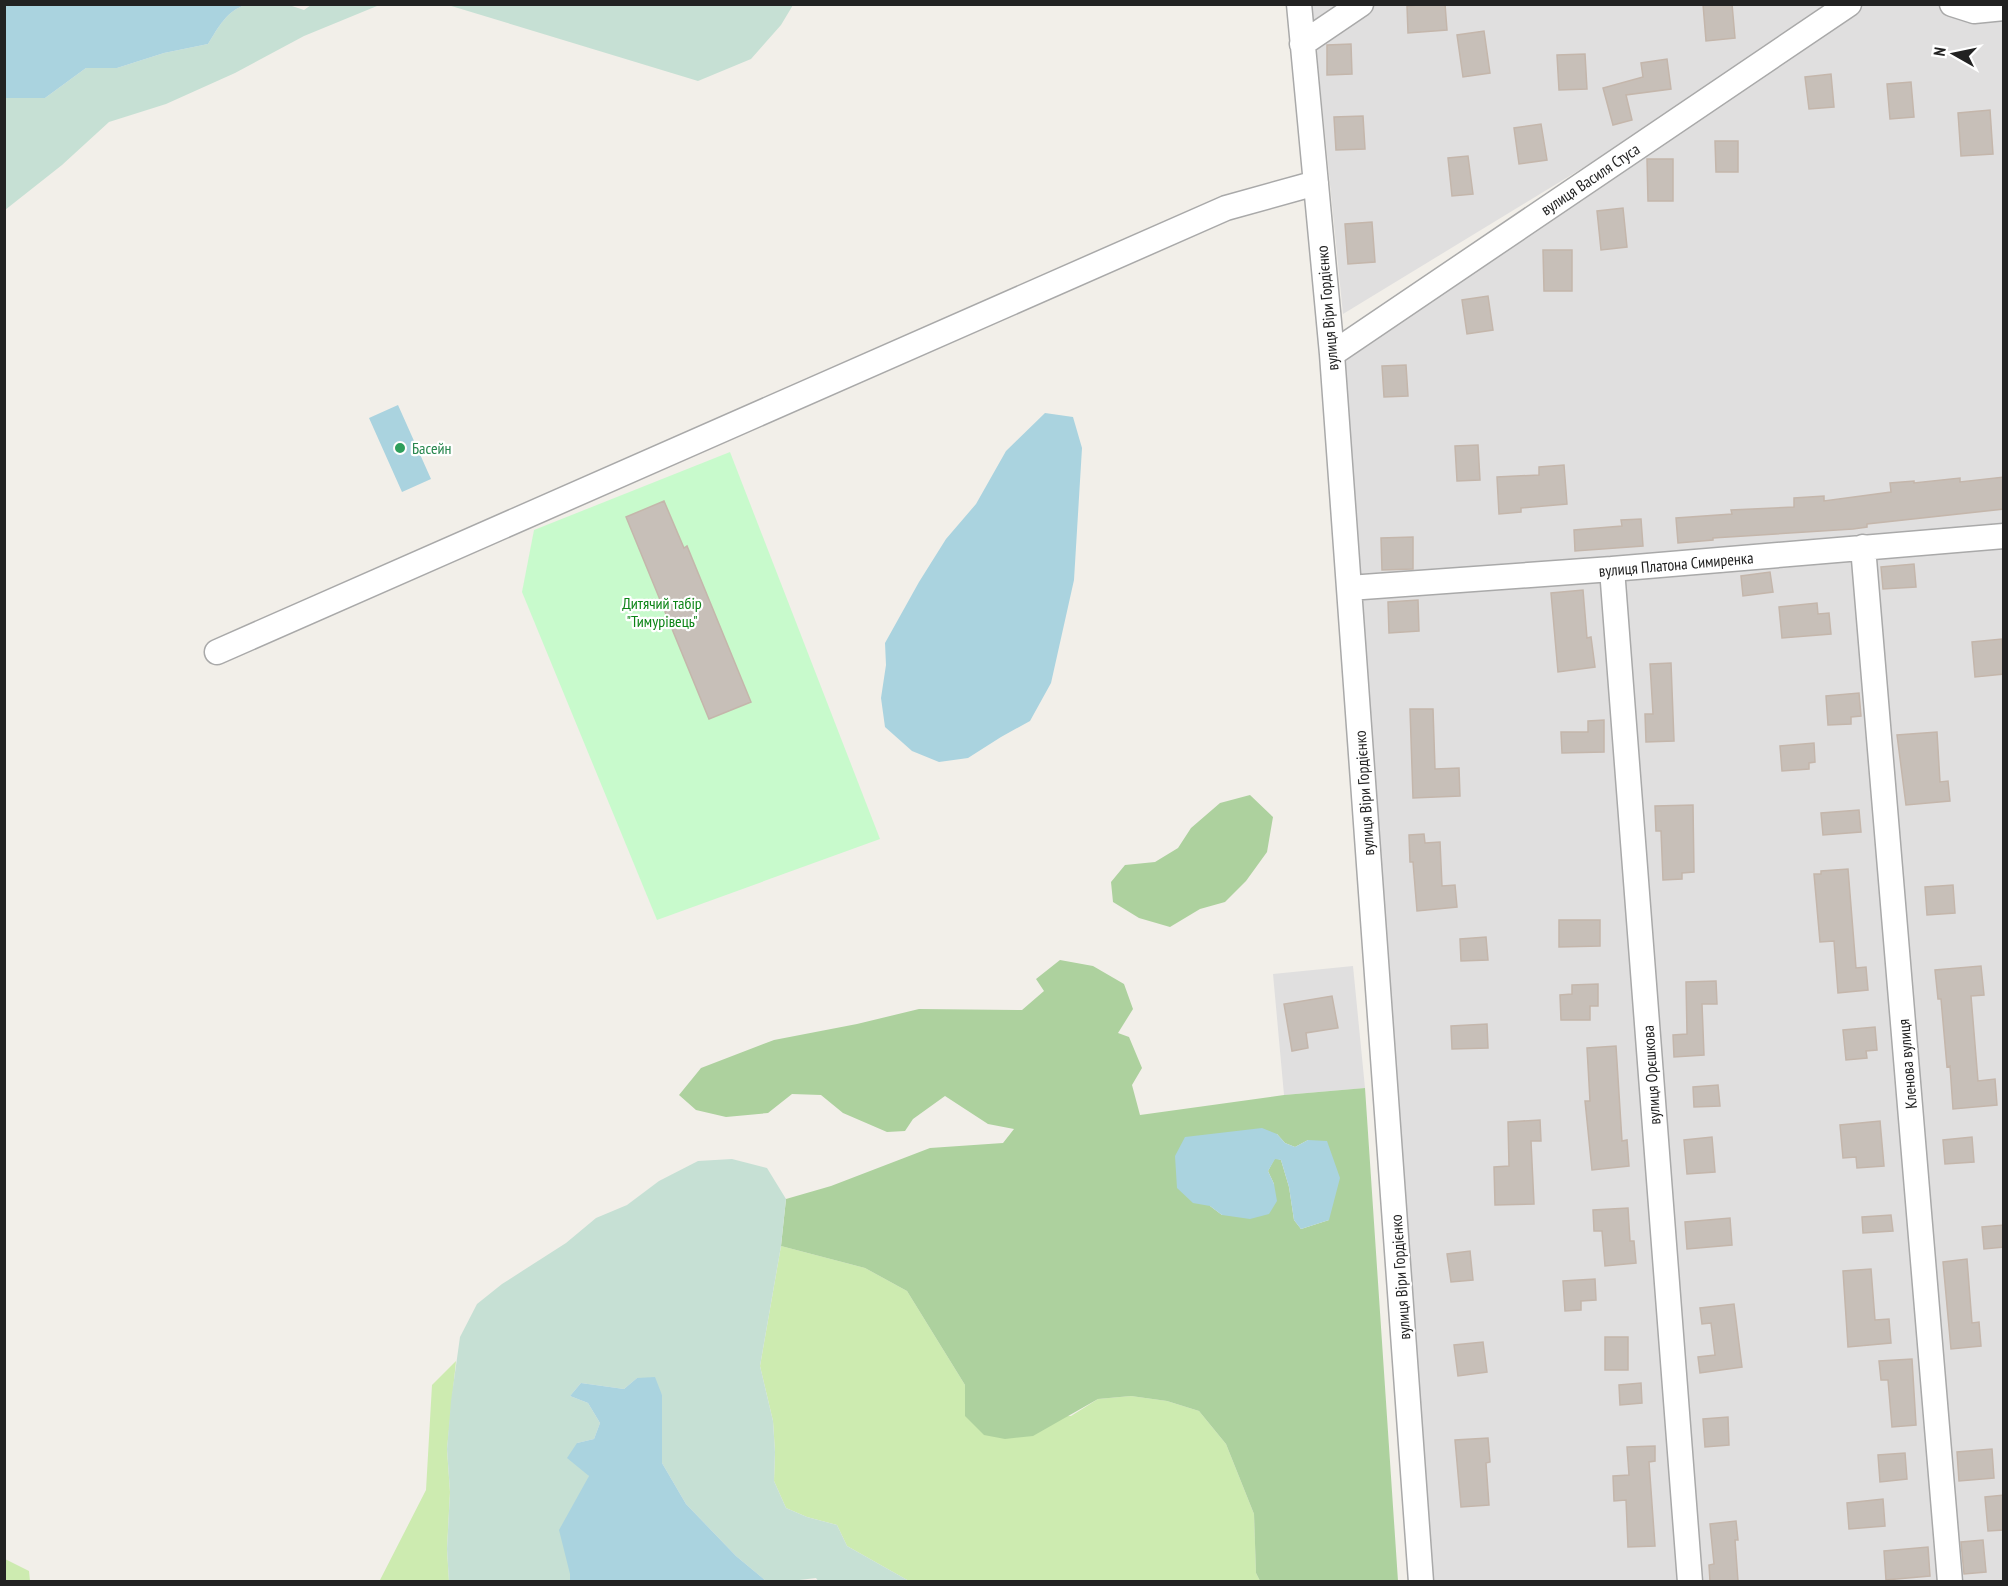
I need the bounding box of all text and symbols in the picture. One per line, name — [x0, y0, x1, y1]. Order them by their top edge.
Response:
north arrow — [1924, 24, 1984, 84]
text: N — [1929, 46, 1950, 57]
street label: вулиця Василя Стуса — [1537, 139, 1643, 219]
street label: вулиця Віри Гордієнко — [1312, 245, 1342, 371]
place label: Басейн — [412, 438, 452, 458]
marker: Басейн — [393, 441, 407, 455]
street label: вулиця Платона Симиренка — [1598, 547, 1754, 581]
park label: Дитячий табір "Тимурівець" — [622, 593, 702, 631]
street label: вулиця Віри Гордієнко — [1350, 730, 1378, 856]
street label: Кленова вулиця — [1893, 1018, 1921, 1110]
street label: вулиця Орєшкова — [1638, 1025, 1664, 1125]
street label: вулиця Віри Гордієнко — [1386, 1214, 1414, 1340]

